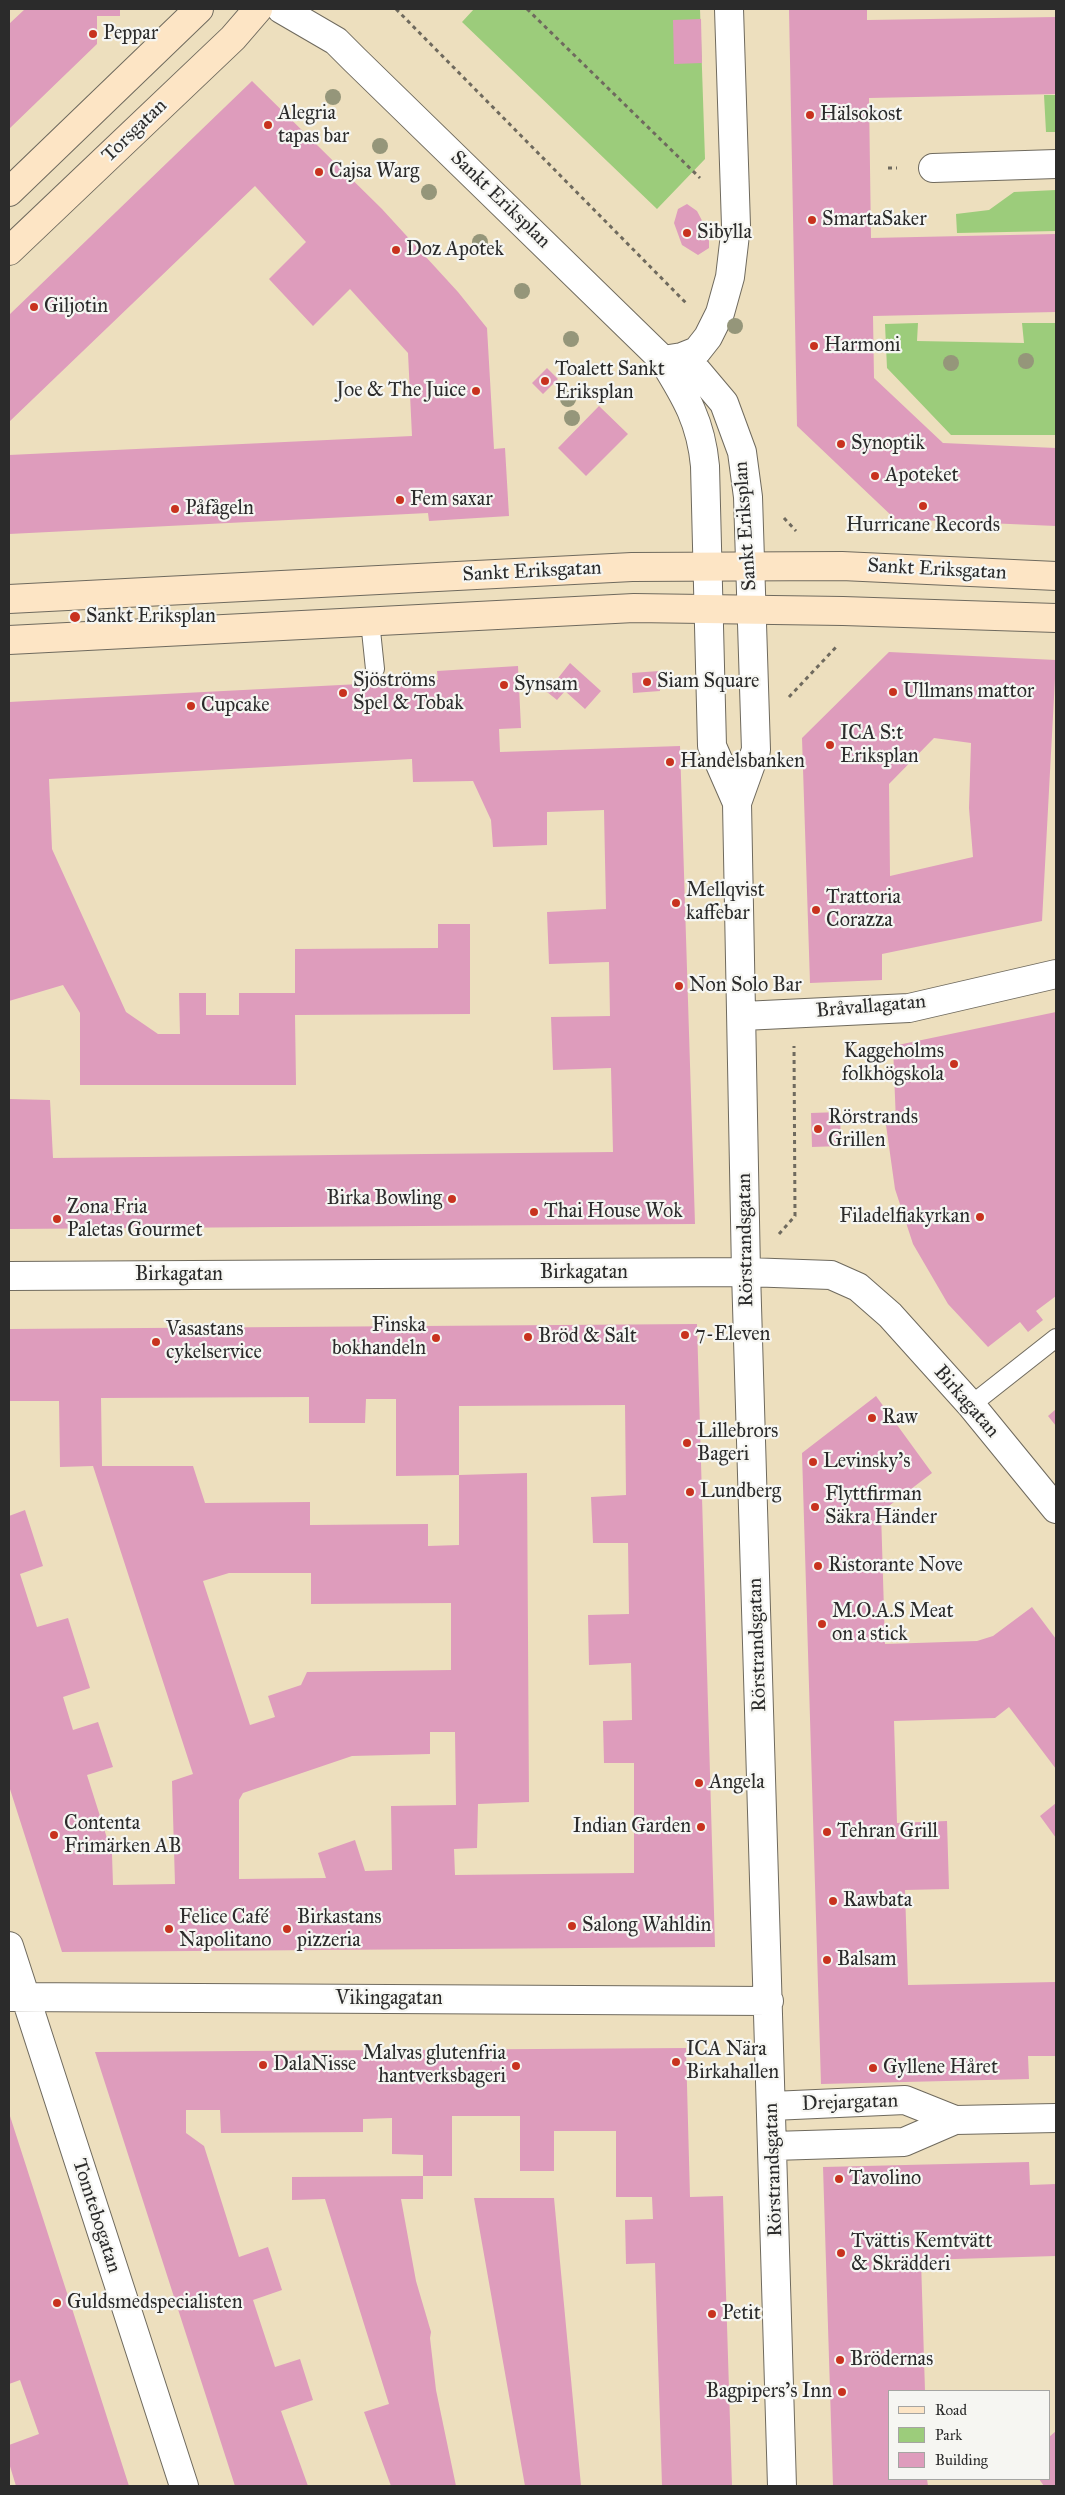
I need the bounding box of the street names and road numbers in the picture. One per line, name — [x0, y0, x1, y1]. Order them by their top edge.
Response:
street label: Torsgatan — [97, 94, 173, 168]
street label: Sankt Eriksplan — [445, 146, 555, 254]
street label: Sankt Eriksplan — [729, 460, 763, 592]
street label: Sankt Eriksgatan — [867, 554, 1007, 586]
street label: Sankt Eriksgatan — [462, 556, 602, 588]
street label: Bråvallagatan — [815, 990, 927, 1024]
street label: Rörstrandsgatan — [733, 1173, 759, 1307]
street label: Birkagatan — [540, 1261, 628, 1285]
street label: Birkagatan — [135, 1263, 223, 1287]
street label: Birkagatan — [928, 1361, 1004, 1443]
street label: Rörstrandsgatan — [744, 1578, 772, 1712]
street label: Vikingagatan — [336, 1987, 442, 2011]
street label: Drejargatan — [801, 2089, 899, 2117]
street label: Rörstrandsgatan — [760, 2103, 788, 2237]
street label: Tomtebogatan — [66, 2156, 126, 2276]

